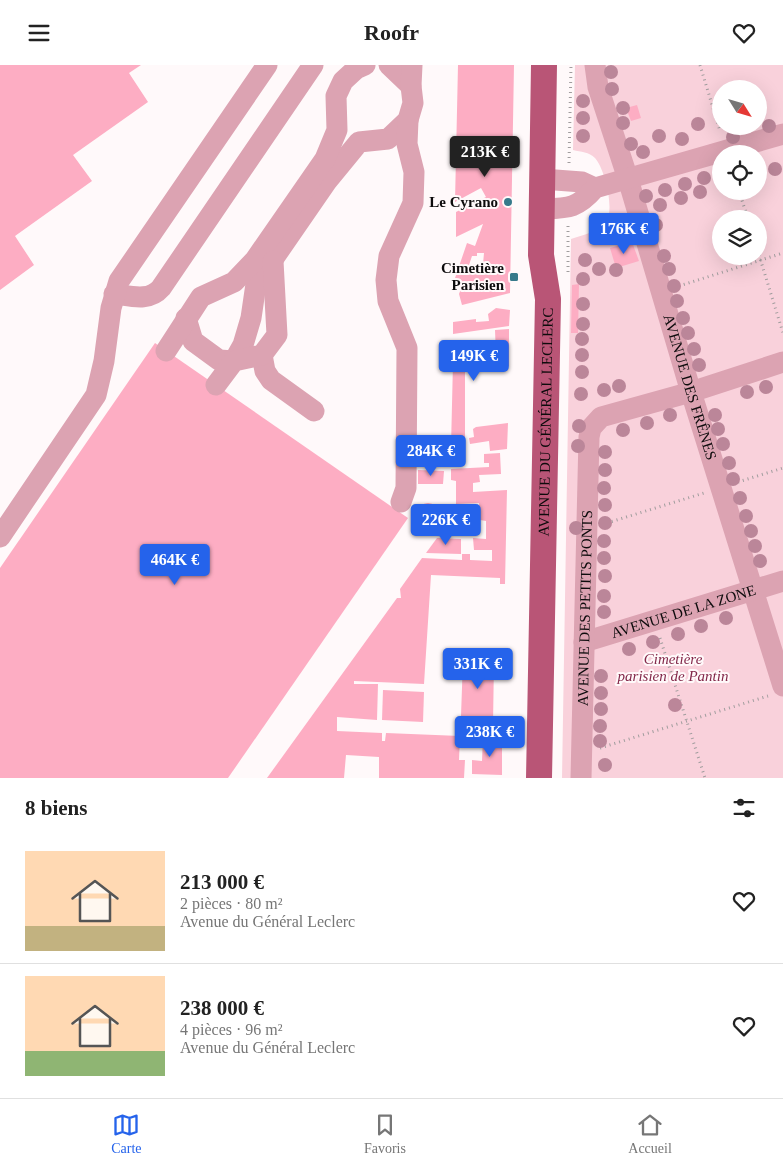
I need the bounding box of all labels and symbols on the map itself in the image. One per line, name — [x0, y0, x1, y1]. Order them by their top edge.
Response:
north arrow — [712, 80, 768, 135]
pin: 213K € — [444, 135, 526, 178]
place label: Le Cyrano — [429, 194, 498, 210]
marker: Le Cyrano — [502, 196, 514, 208]
pin: 176K € — [583, 213, 665, 255]
place label: Cimetière Parisien — [441, 260, 505, 293]
marker: Cimetière Parisien — [508, 271, 520, 283]
street label: AVENUE DU GÉNÉRAL LECLERC — [536, 307, 556, 537]
street label: AVENUE DES FRÊNES — [660, 312, 720, 462]
pin: 149K € — [433, 339, 515, 382]
pin: 284K € — [390, 435, 472, 477]
pin: 226K € — [405, 503, 487, 546]
street label: AVENUE DES PETITS PONTS — [575, 510, 595, 706]
pin: 464K € — [134, 543, 216, 586]
street label: AVENUE DE LA ZONE — [609, 582, 758, 641]
pin: 331K € — [437, 647, 519, 690]
park label: Cimetière parisien de Pantin — [617, 651, 728, 684]
pin: 238K € — [449, 715, 531, 758]

